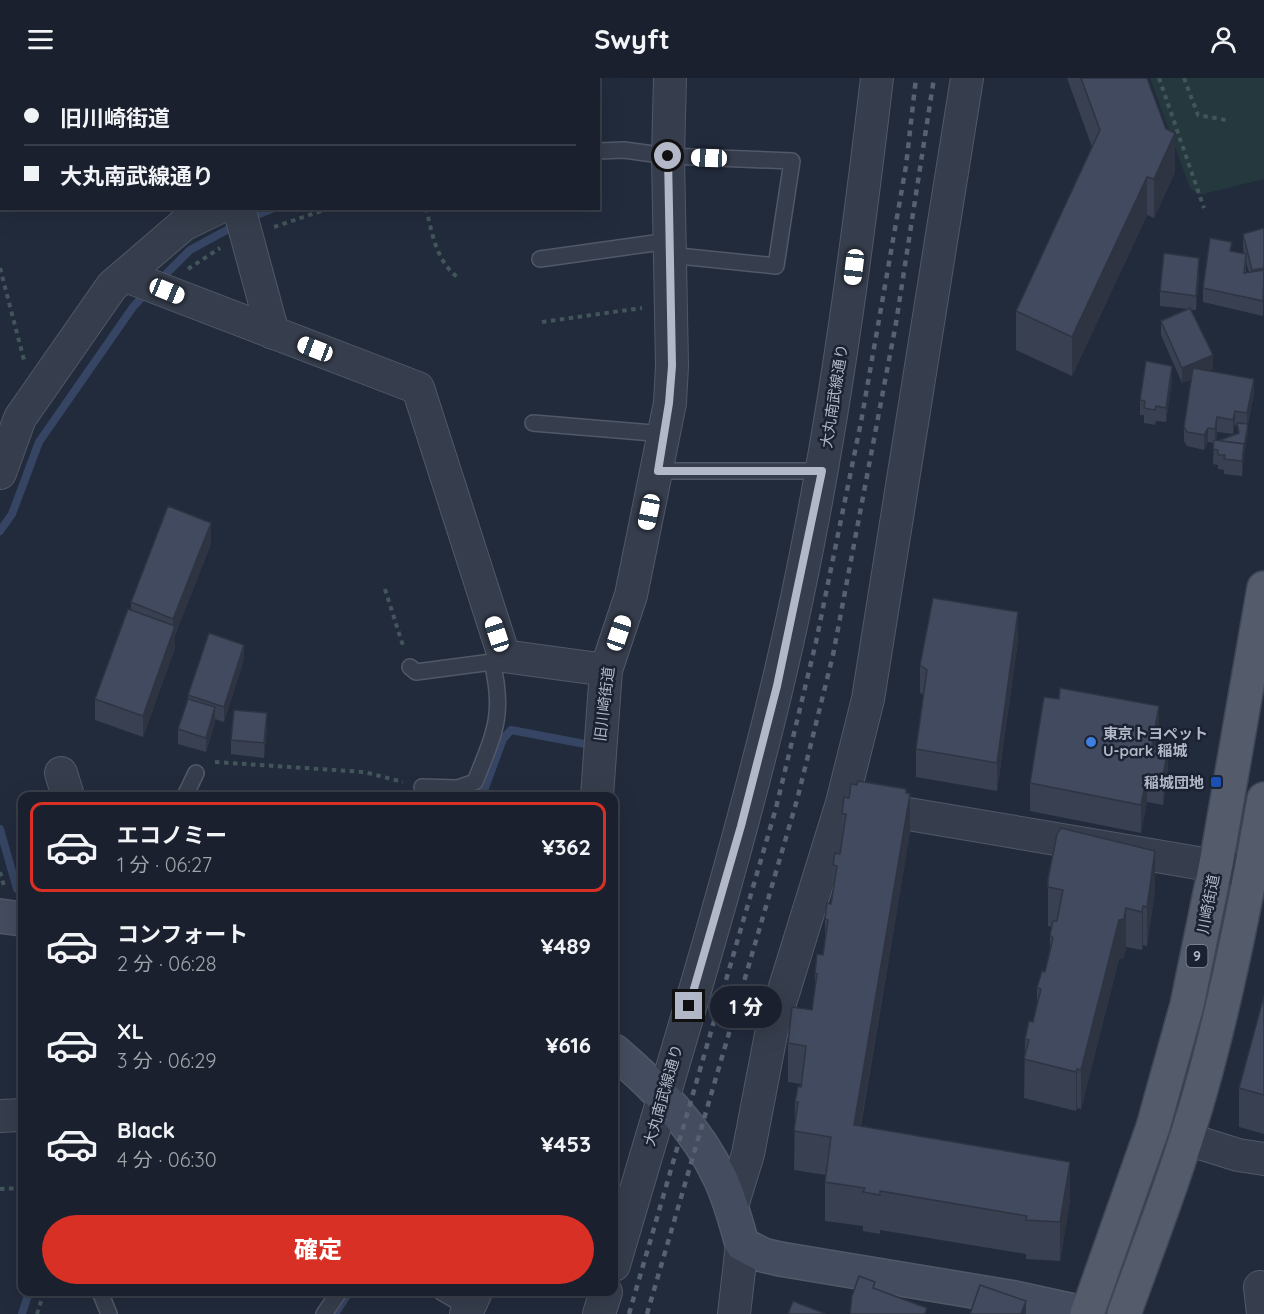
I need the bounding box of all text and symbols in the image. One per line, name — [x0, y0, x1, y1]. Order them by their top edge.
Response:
text: Swyft — [594, 22, 670, 56]
icon: menu — [24, 23, 57, 56]
icon: person — [1207, 23, 1240, 56]
text: 旧川崎街道 — [60, 104, 170, 132]
route start — [654, 142, 681, 169]
car — [691, 148, 727, 168]
text: 大丸南武線通り — [60, 162, 214, 190]
car — [843, 248, 865, 286]
car — [147, 276, 187, 306]
car — [295, 334, 335, 364]
street label: 大丸南武線通り — [816, 343, 852, 449]
car — [636, 493, 662, 531]
car — [605, 613, 633, 653]
car — [483, 614, 511, 654]
street label: 旧川崎街道 — [590, 666, 618, 742]
place label: 東京トヨペット U-park 稲城 — [1103, 724, 1208, 760]
marker: 東京トヨペット U-park 稲城 — [1084, 735, 1098, 749]
place label: 稲城団地 — [1144, 773, 1204, 792]
marker: 稲城団地 — [1209, 775, 1223, 789]
icon: car — [45, 820, 99, 874]
text: エコノミー — [117, 821, 227, 849]
text: ¥362 — [541, 833, 591, 861]
text: 1 分 · 06:27 — [117, 852, 212, 877]
street label: 川崎街道 — [1193, 873, 1223, 935]
icon: car — [45, 919, 99, 973]
text: コンフォート — [117, 920, 248, 948]
text: ¥489 — [540, 932, 591, 960]
road number: 9 — [1186, 945, 1208, 967]
text: 2 分 · 06:28 — [117, 951, 217, 976]
callout: 1 分 — [710, 985, 782, 1027]
route end — [675, 992, 702, 1019]
text: 1 分 — [729, 994, 763, 1019]
text: XL — [117, 1017, 144, 1045]
icon: car — [45, 1018, 99, 1072]
text: ¥616 — [545, 1031, 591, 1059]
street label: 大丸南武線通り — [639, 1042, 687, 1148]
text: 3 分 · 06:29 — [117, 1048, 216, 1073]
text: Black — [117, 1116, 175, 1144]
icon: car — [45, 1117, 99, 1171]
text: ¥453 — [540, 1130, 591, 1158]
text: 4 分 · 06:30 — [117, 1147, 217, 1172]
button: 確定 — [42, 1215, 594, 1284]

